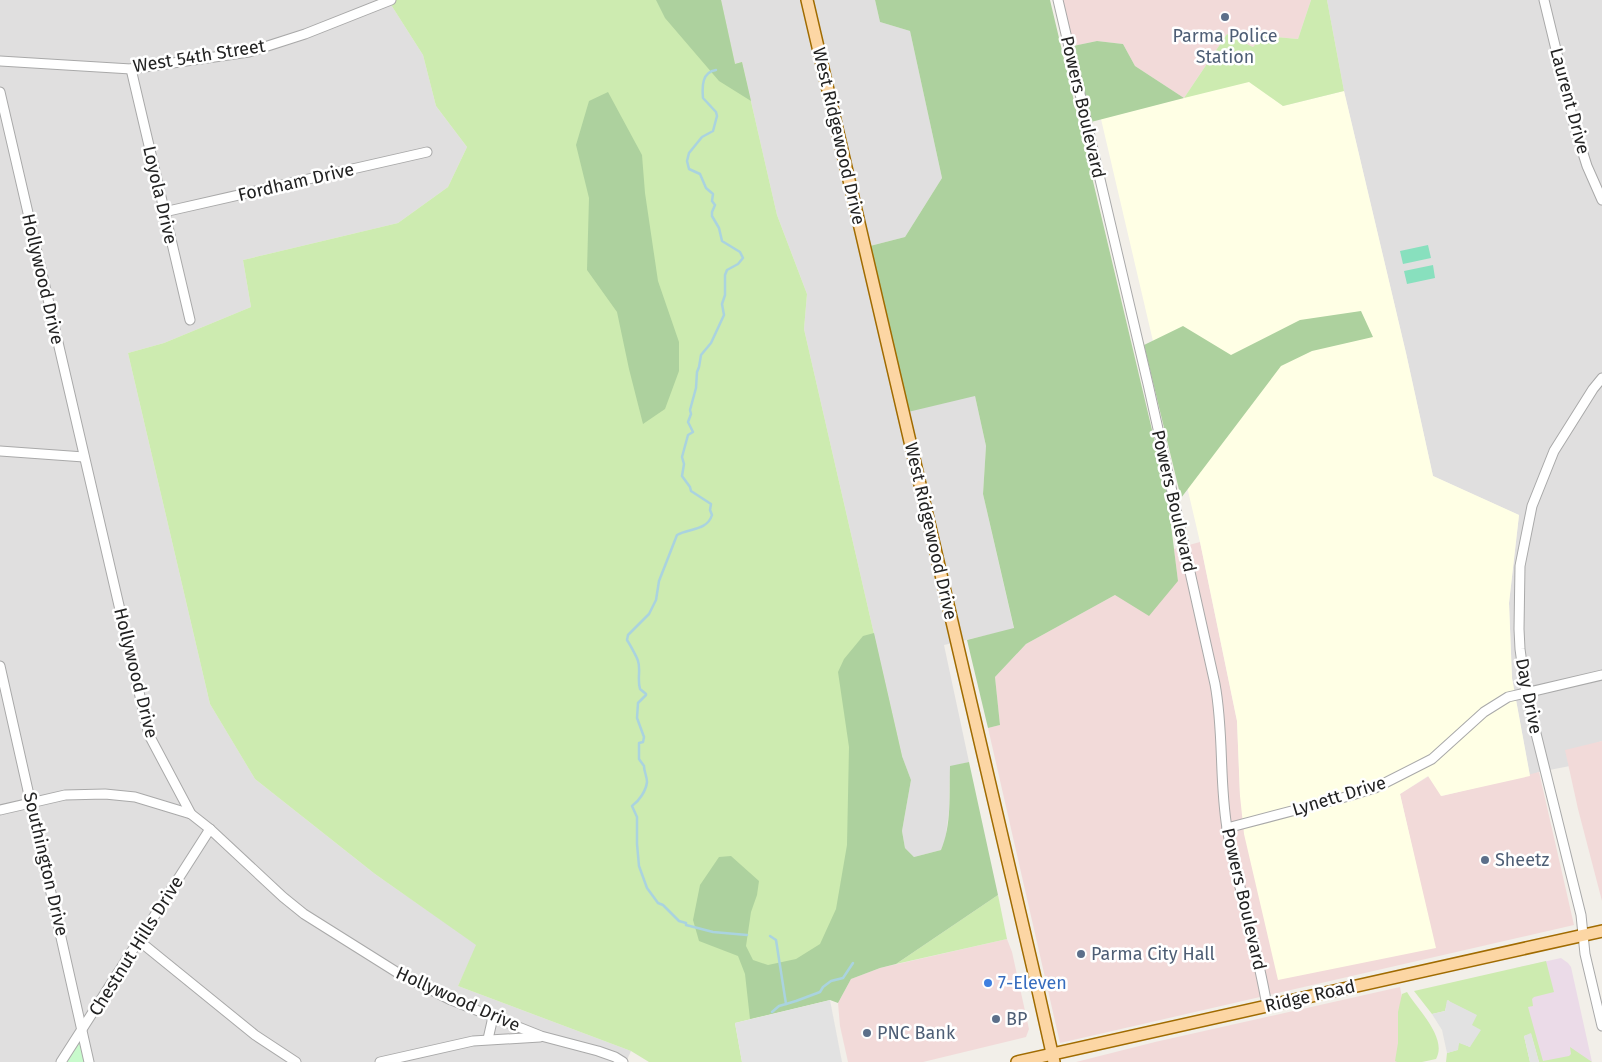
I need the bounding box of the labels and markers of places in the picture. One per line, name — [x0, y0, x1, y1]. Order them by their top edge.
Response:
marker: Parma Police Station — [1219, 11, 1231, 23]
place label: Parma Police Station — [1172, 25, 1278, 68]
place label: Sheetz — [1495, 849, 1549, 871]
marker: Sheetz — [1479, 854, 1491, 866]
place label: Parma City Hall — [1091, 943, 1215, 965]
marker: Parma City Hall — [1075, 948, 1087, 960]
place label: 7-Eleven — [998, 972, 1067, 994]
marker: 7-Eleven — [982, 977, 994, 989]
place label: BP — [1006, 1008, 1027, 1030]
marker: BP — [990, 1013, 1002, 1025]
place label: PNC Bank — [877, 1022, 956, 1044]
marker: PNC Bank — [861, 1027, 873, 1039]

